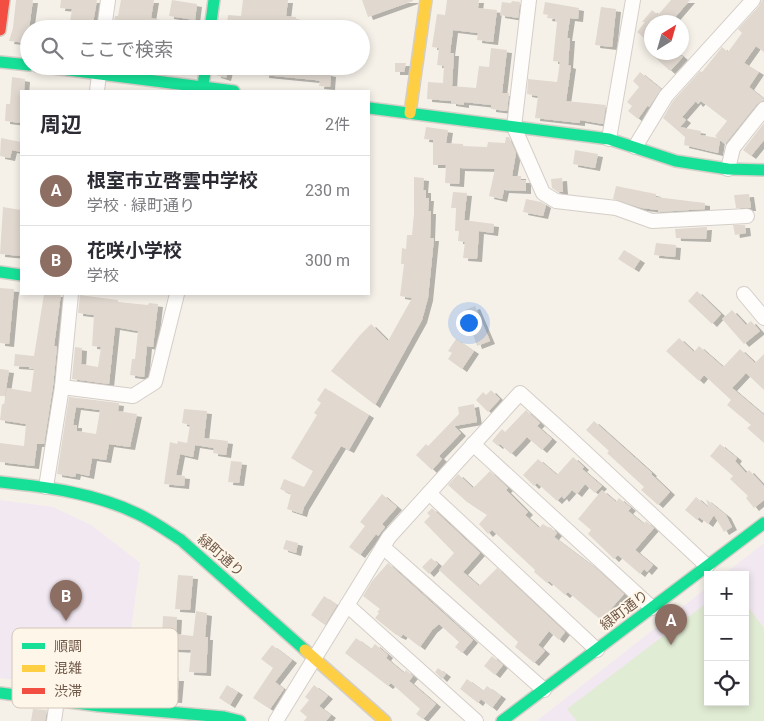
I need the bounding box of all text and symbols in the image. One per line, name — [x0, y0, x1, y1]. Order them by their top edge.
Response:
north arrow — [644, 15, 689, 60]
search box — [20, 20, 370, 75]
icon: search — [38, 34, 66, 62]
text: ここで検索 — [78, 38, 173, 61]
text: 周辺 — [40, 113, 82, 137]
text: 2件 — [325, 115, 350, 134]
text: 根室市立啓雲中学校 — [87, 169, 258, 192]
text: A — [51, 181, 61, 200]
text: 230 m — [305, 181, 350, 200]
text: 学校 · 緑町通り — [87, 196, 195, 215]
text: 花咲小学校 — [87, 239, 182, 262]
text: B — [51, 251, 61, 270]
text: 300 m — [305, 251, 350, 270]
text: 学校 — [87, 266, 119, 285]
your location — [456, 310, 482, 336]
street label: 緑町通り — [195, 531, 247, 579]
map controls — [704, 571, 749, 706]
button: + — [704, 571, 749, 616]
pin: B — [50, 580, 82, 621]
street label: 緑町通り — [597, 587, 651, 633]
pin: A — [655, 604, 687, 645]
button: − — [704, 616, 749, 661]
legend — [12, 628, 178, 708]
text: 順調 — [54, 638, 82, 654]
text: 混雑 — [54, 660, 82, 676]
button: locate — [704, 661, 749, 706]
text: 渋滞 — [54, 683, 82, 699]

